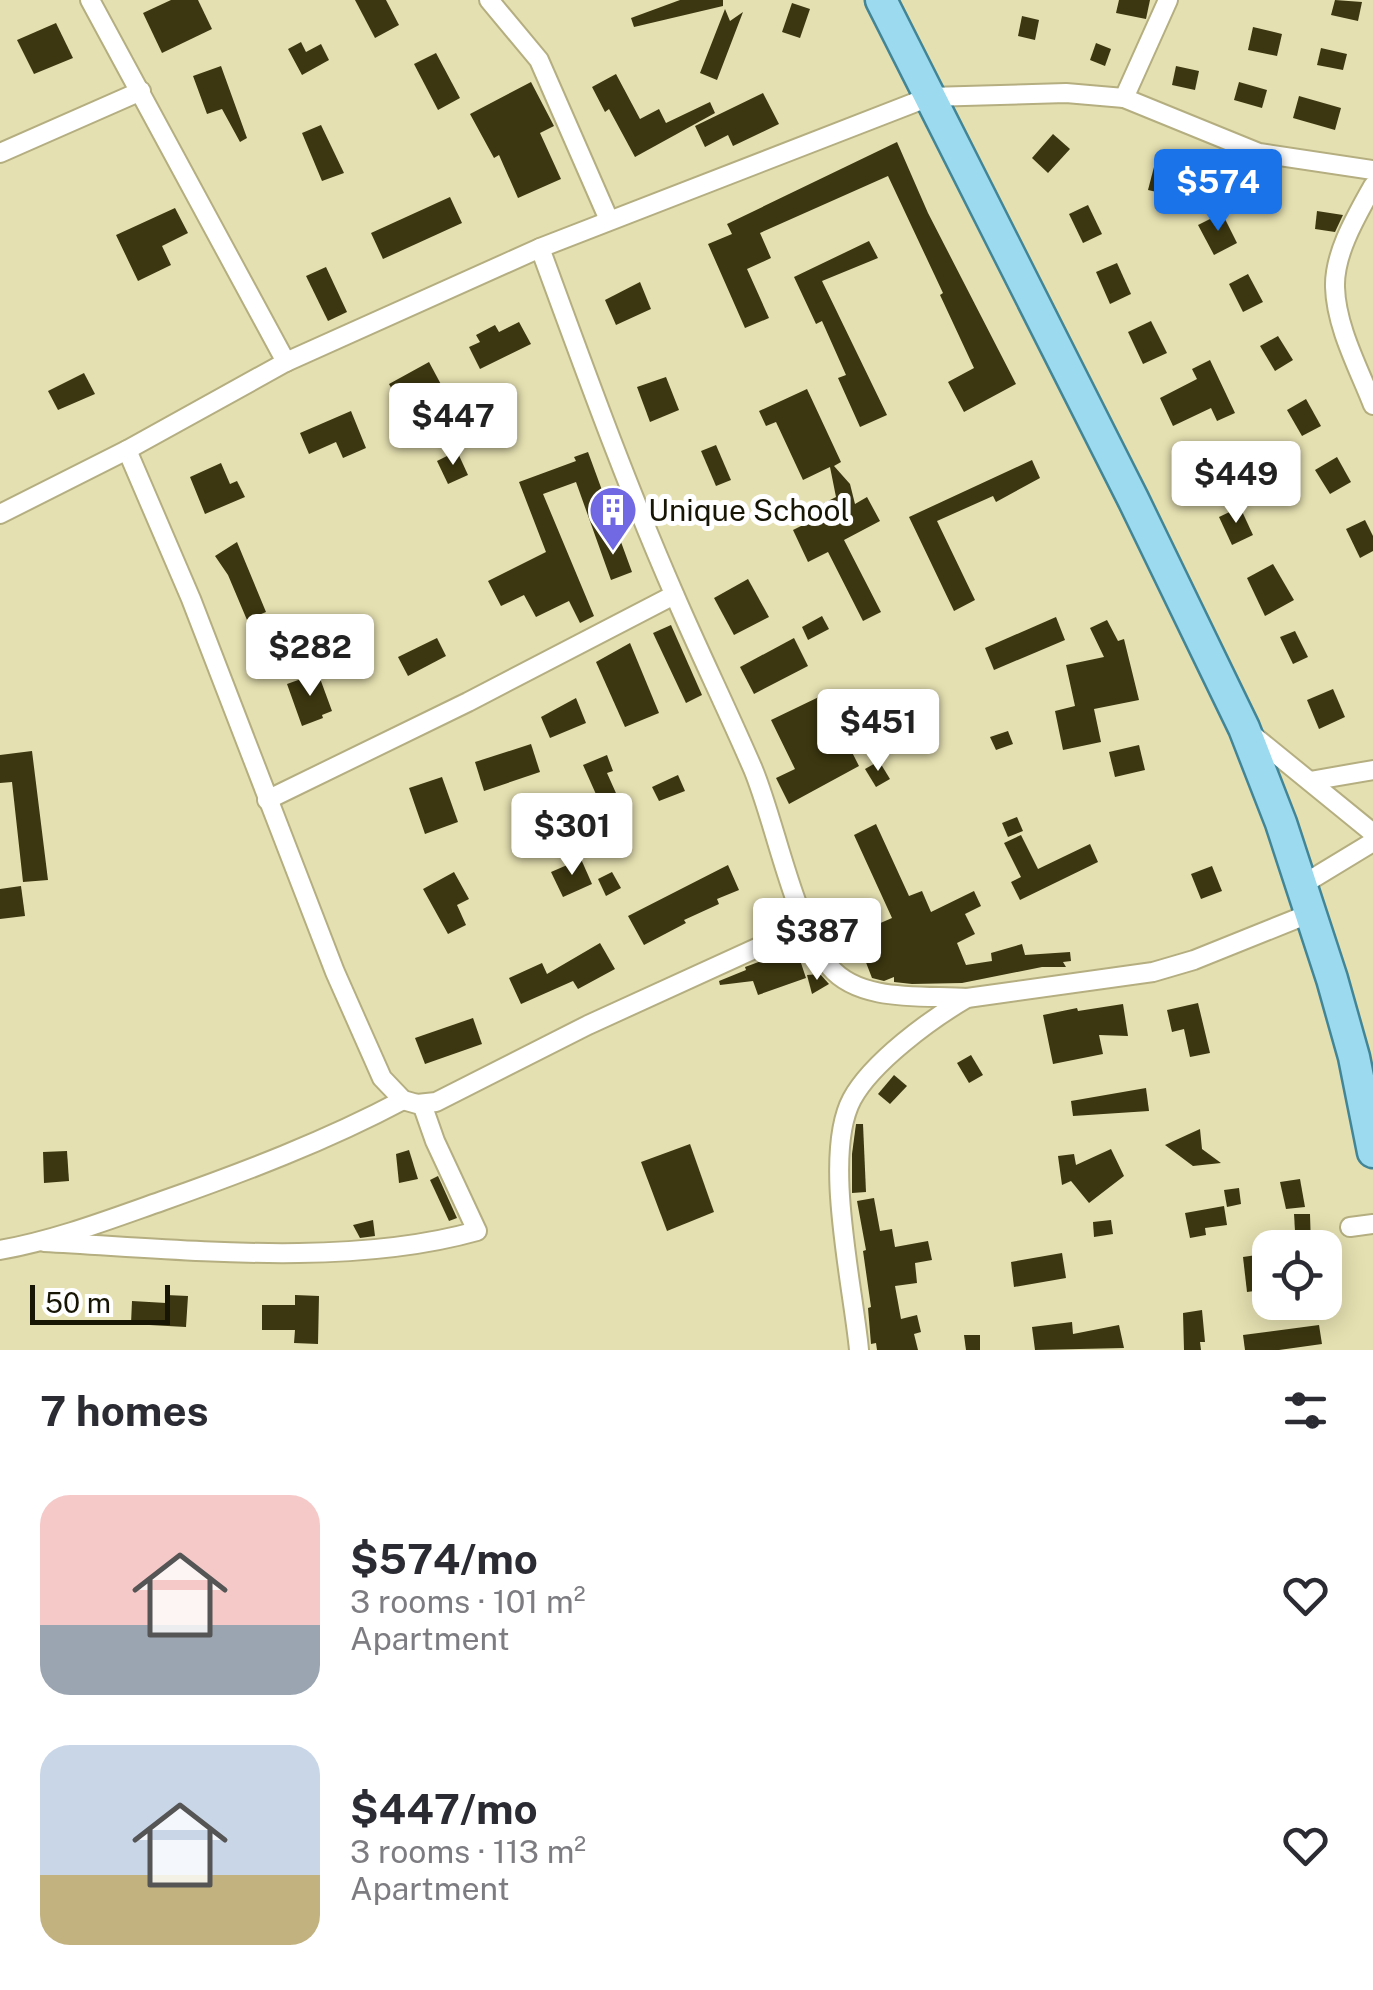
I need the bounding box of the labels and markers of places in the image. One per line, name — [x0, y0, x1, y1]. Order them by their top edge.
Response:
pin: $574 — [1159, 149, 1277, 234]
pin: $447 — [394, 383, 512, 468]
pin: $449 — [1177, 441, 1295, 526]
building icon: Unique School — [587, 484, 639, 552]
place label: Unique School — [648, 492, 850, 528]
pin: $282 — [251, 614, 369, 699]
pin: $451 — [819, 689, 937, 774]
pin: $301 — [513, 793, 631, 878]
pin: $387 — [758, 898, 876, 983]

